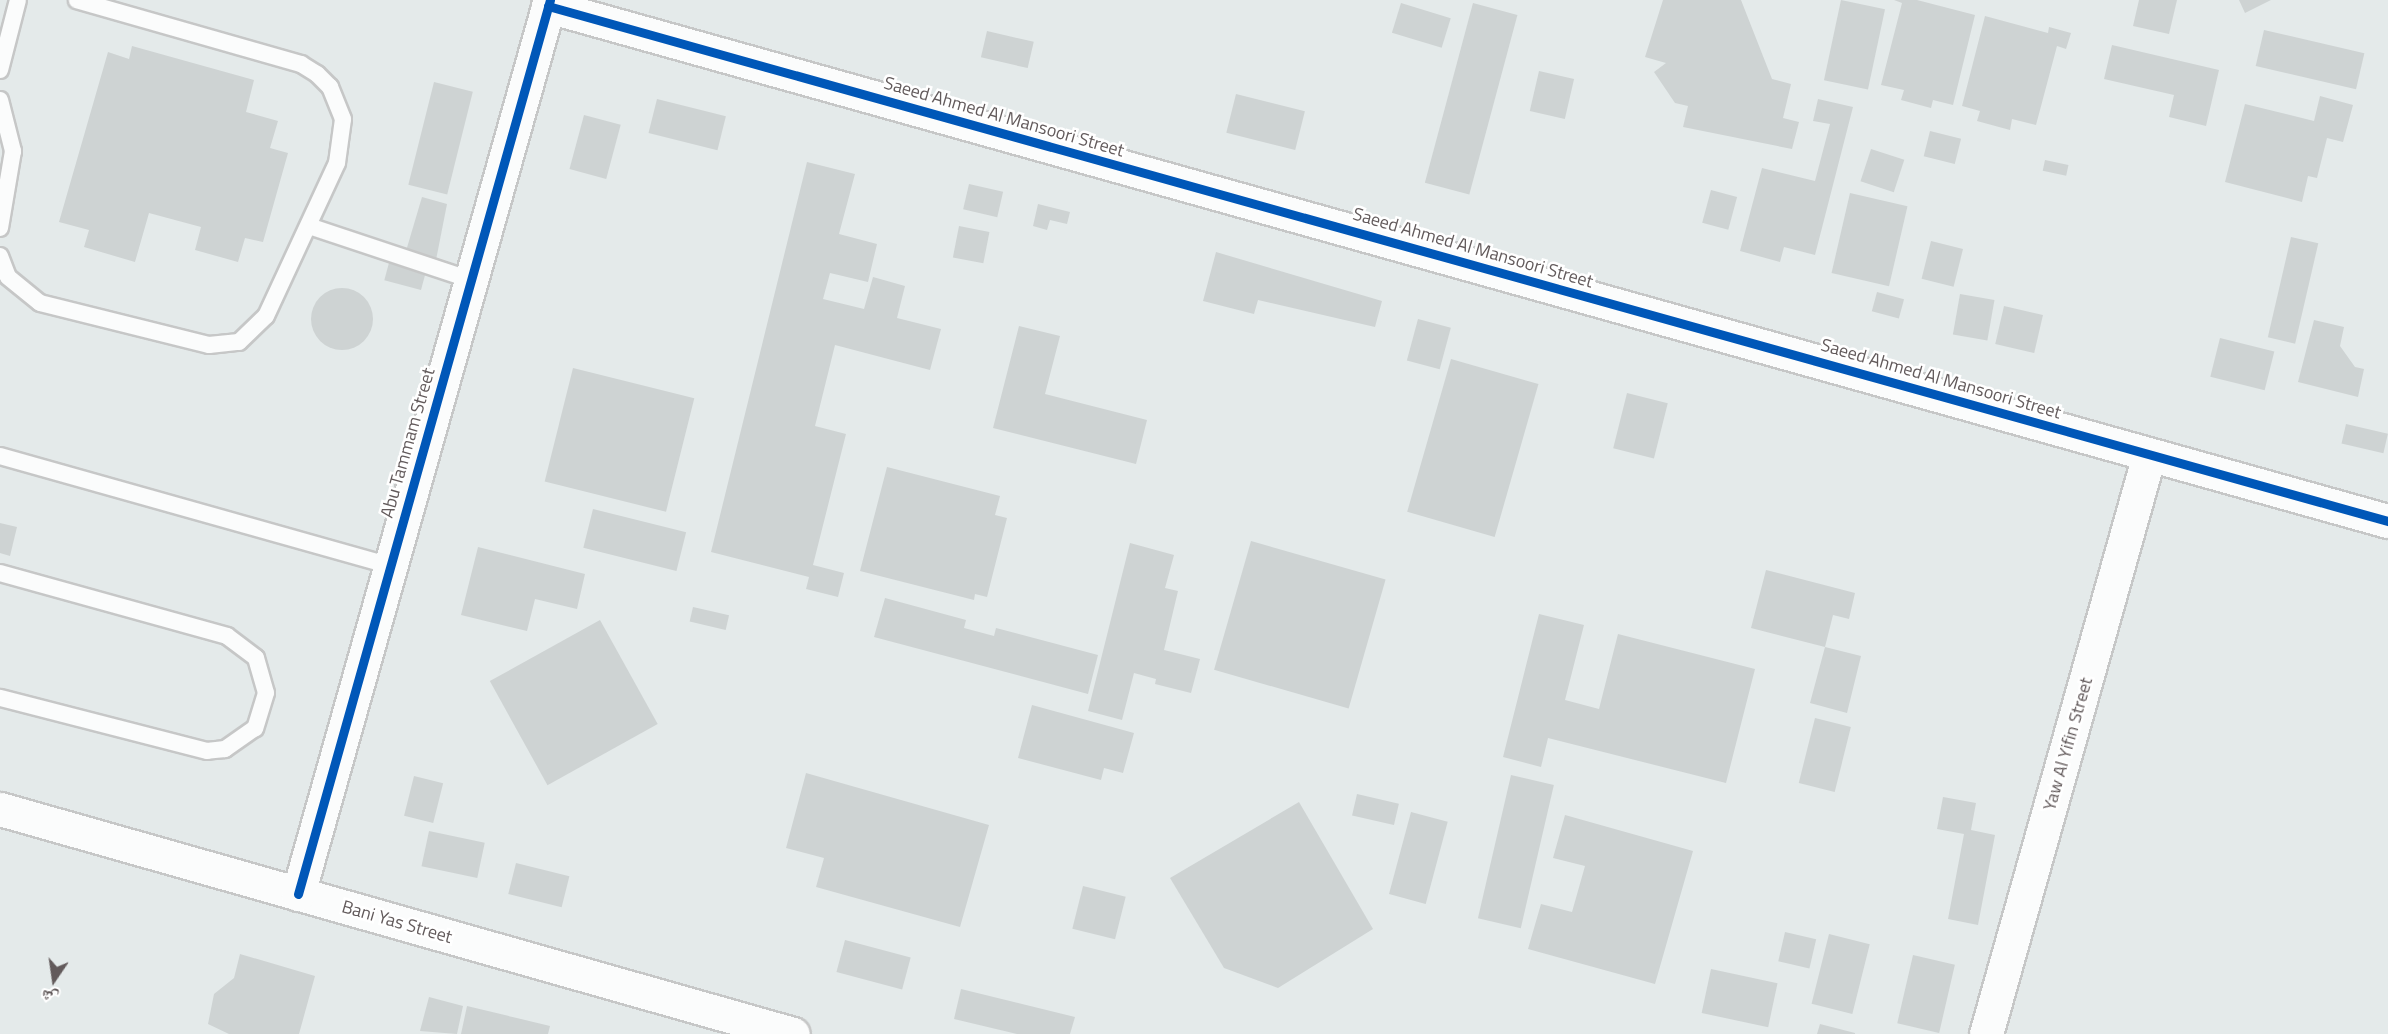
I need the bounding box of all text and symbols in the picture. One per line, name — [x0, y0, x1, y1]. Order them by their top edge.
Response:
street label: Saeed Ahmed Al Mansoori Street — [881, 72, 1127, 162]
street label: Saeed Ahmed Al Mansoori Street — [1350, 203, 1596, 293]
street label: Saeed Ahmed Al Mansoori Street — [1818, 334, 2064, 424]
street label: Abu Tammam Street — [376, 365, 440, 521]
street label: Yaw Al Yifin Street — [2039, 675, 2097, 813]
street label: Bani Yas Street — [339, 896, 455, 948]
north arrow — [24, 950, 84, 1010]
text: ش — [39, 984, 61, 1011]

